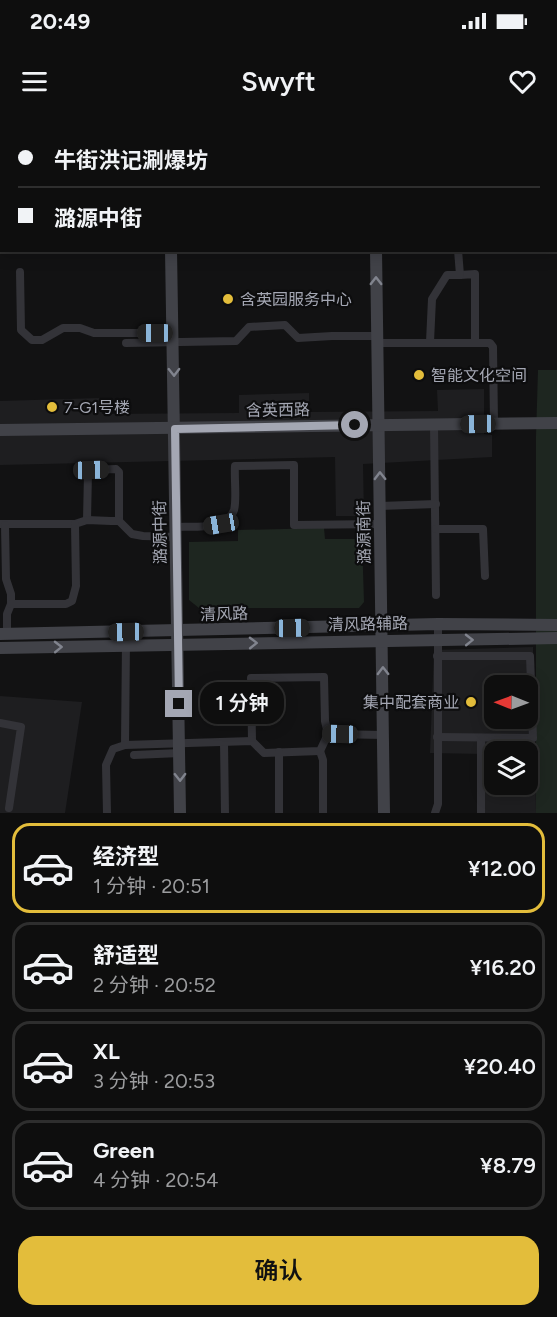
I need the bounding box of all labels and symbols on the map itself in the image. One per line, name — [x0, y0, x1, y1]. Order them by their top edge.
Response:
one-way arrow — [370, 276, 382, 285]
place label: 含英园服务中心 — [240, 290, 352, 309]
marker: 含英园服务中心 — [221, 292, 235, 306]
car — [137, 324, 173, 342]
place label: 智能文化空间 — [431, 366, 527, 385]
one-way arrow — [168, 367, 180, 376]
marker: 智能文化空间 — [412, 368, 426, 382]
place label: 7-G1号楼 — [64, 398, 130, 417]
marker: 7-G1号楼 — [45, 400, 59, 414]
street label: 含英西路 — [246, 400, 310, 420]
route start — [341, 411, 368, 438]
car — [460, 415, 496, 433]
car — [73, 461, 109, 479]
one-way arrow — [374, 471, 386, 480]
street label: 潞源中街 — [150, 500, 170, 564]
street label: 潞源南街 — [354, 500, 374, 564]
car — [202, 512, 240, 536]
street label: 清风路 — [200, 604, 248, 624]
street label: 清风路辅路 — [328, 614, 408, 634]
car — [274, 619, 310, 637]
car — [108, 623, 144, 641]
one-way arrow — [465, 633, 474, 646]
one-way arrow — [249, 637, 258, 649]
one-way arrow — [54, 641, 63, 653]
one-way arrow — [377, 666, 389, 675]
north arrow — [484, 675, 538, 729]
callout: 1 分钟 — [200, 683, 284, 725]
route end — [165, 690, 192, 717]
place label: 集中配套商业 — [363, 693, 459, 712]
marker: 集中配套商业 — [464, 695, 478, 709]
car — [322, 725, 358, 743]
one-way arrow — [174, 772, 186, 781]

